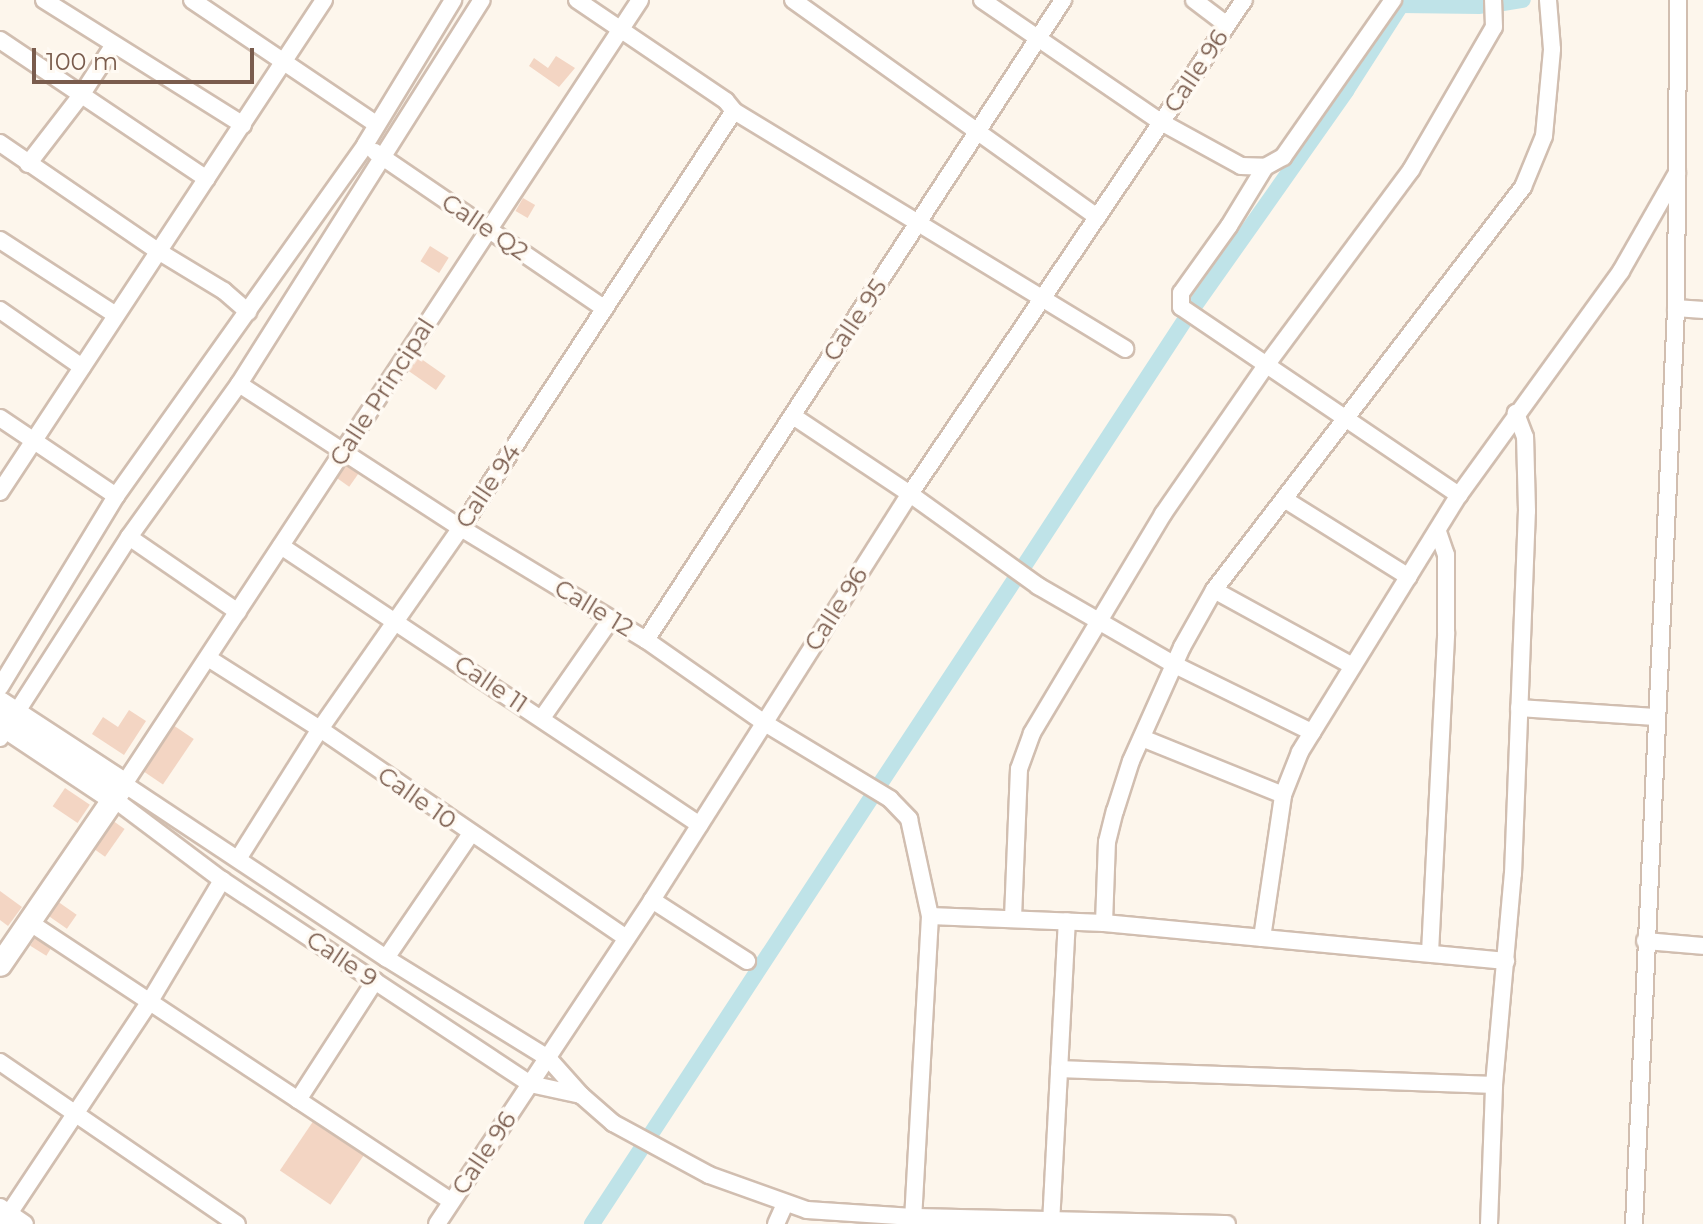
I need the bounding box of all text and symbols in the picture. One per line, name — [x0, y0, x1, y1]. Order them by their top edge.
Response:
street label: Calle 96 — [1158, 24, 1234, 118]
scale bar — [36, 32, 258, 82]
text: 100 m — [46, 47, 118, 76]
street label: Calle Q2 — [436, 188, 534, 266]
street label: Calle 95 — [817, 273, 893, 367]
street label: Calle Principal — [324, 313, 440, 471]
street label: Calle 94 — [449, 438, 527, 534]
street label: Calle 96 — [798, 562, 874, 656]
street label: Calle 12 — [549, 573, 639, 643]
street label: Calle 11 — [449, 649, 533, 719]
street label: Calle 10 — [372, 761, 462, 835]
street label: Calle 9 — [301, 925, 383, 993]
street label: Calle 96 — [446, 1106, 522, 1200]

